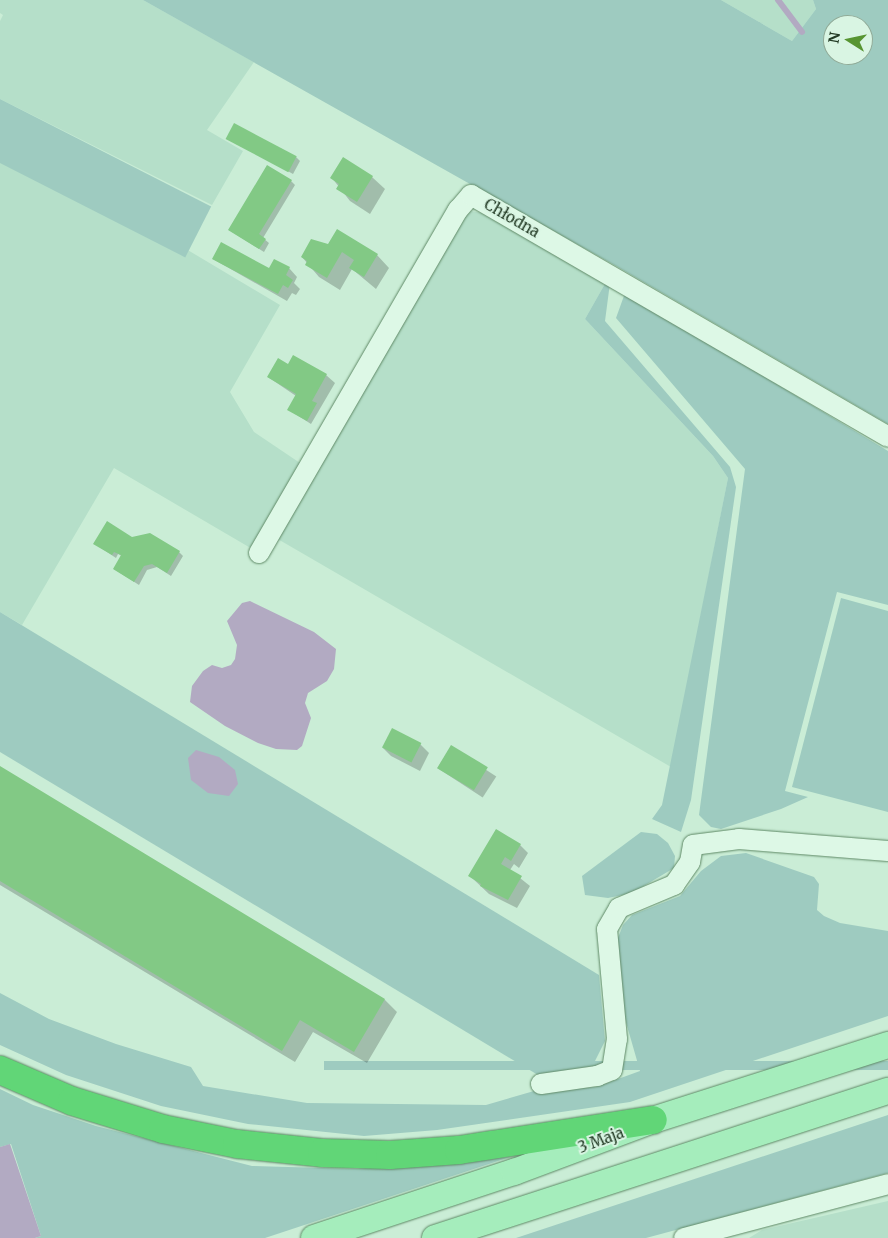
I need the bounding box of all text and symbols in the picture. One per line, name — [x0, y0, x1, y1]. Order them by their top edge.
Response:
north arrow — [823, 15, 873, 65]
text: N — [824, 31, 844, 45]
street label: Chłodna — [481, 195, 543, 241]
street label: 3 Maja — [576, 1123, 626, 1157]

